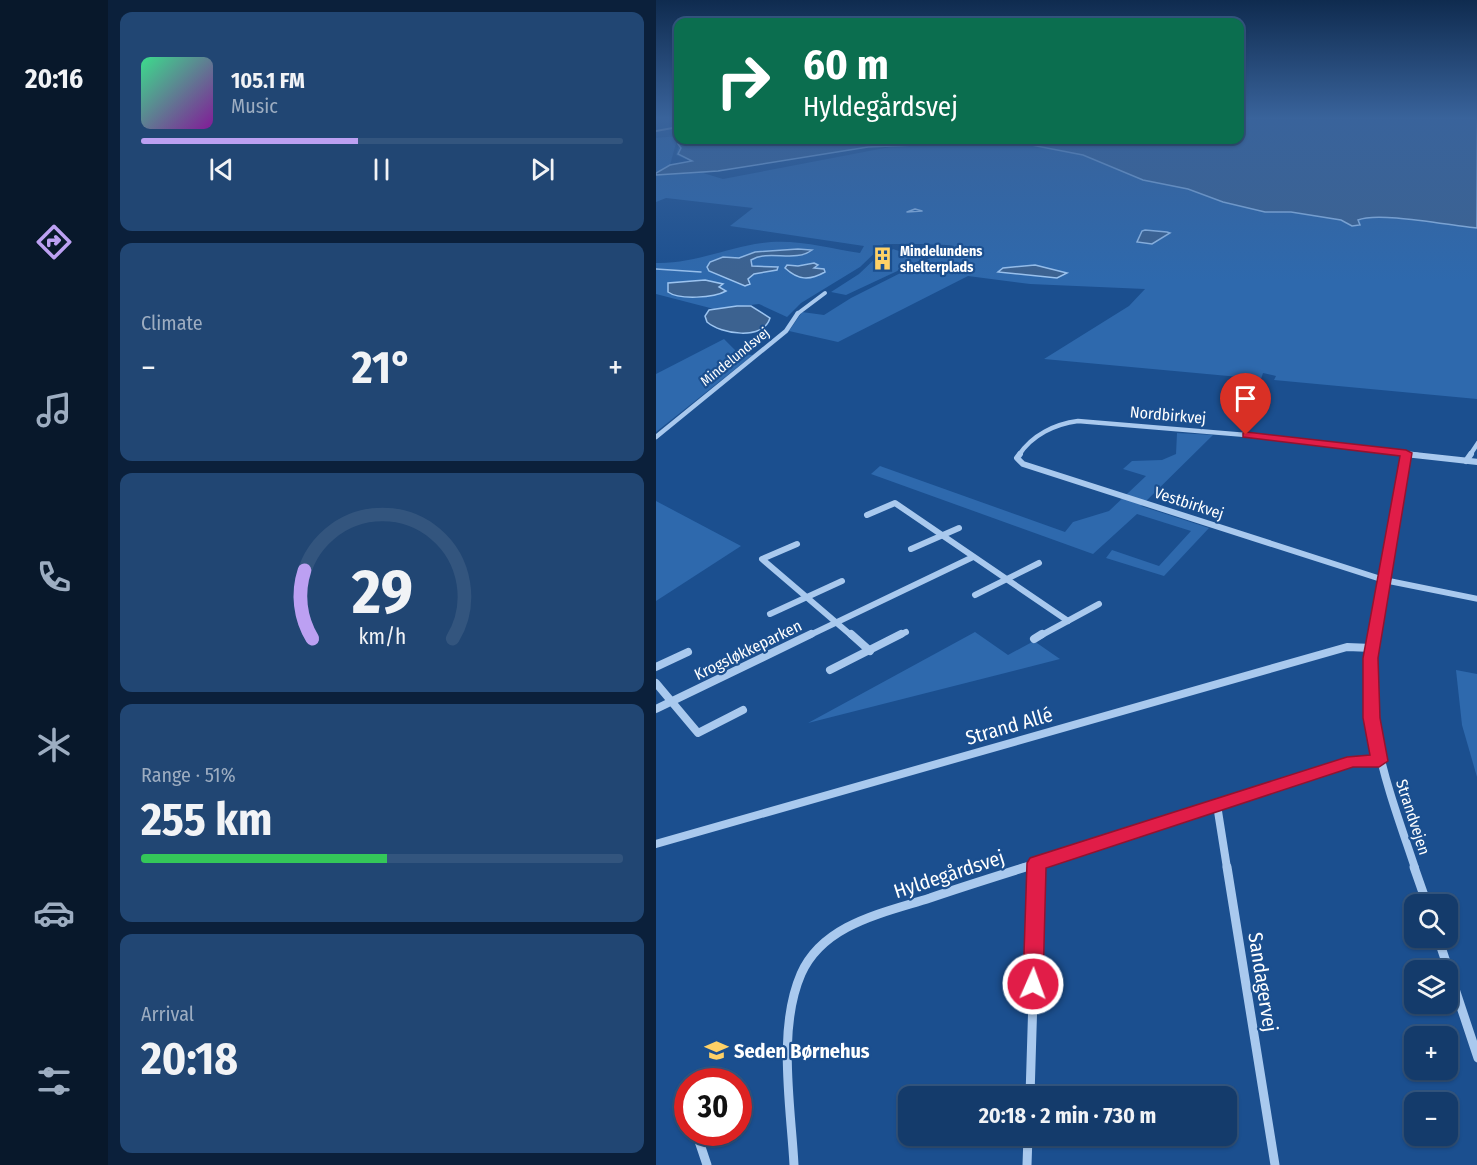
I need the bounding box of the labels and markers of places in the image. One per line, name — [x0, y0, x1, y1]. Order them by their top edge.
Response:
place label: Mindelundens shelterplads — [900, 243, 982, 276]
building icon: Mindelundens shelterplads — [869, 246, 895, 272]
pin — [1220, 373, 1271, 435]
school or university icon: Seden Børnehus — [703, 1038, 729, 1064]
place label: Seden Børnehus — [734, 1039, 870, 1063]

